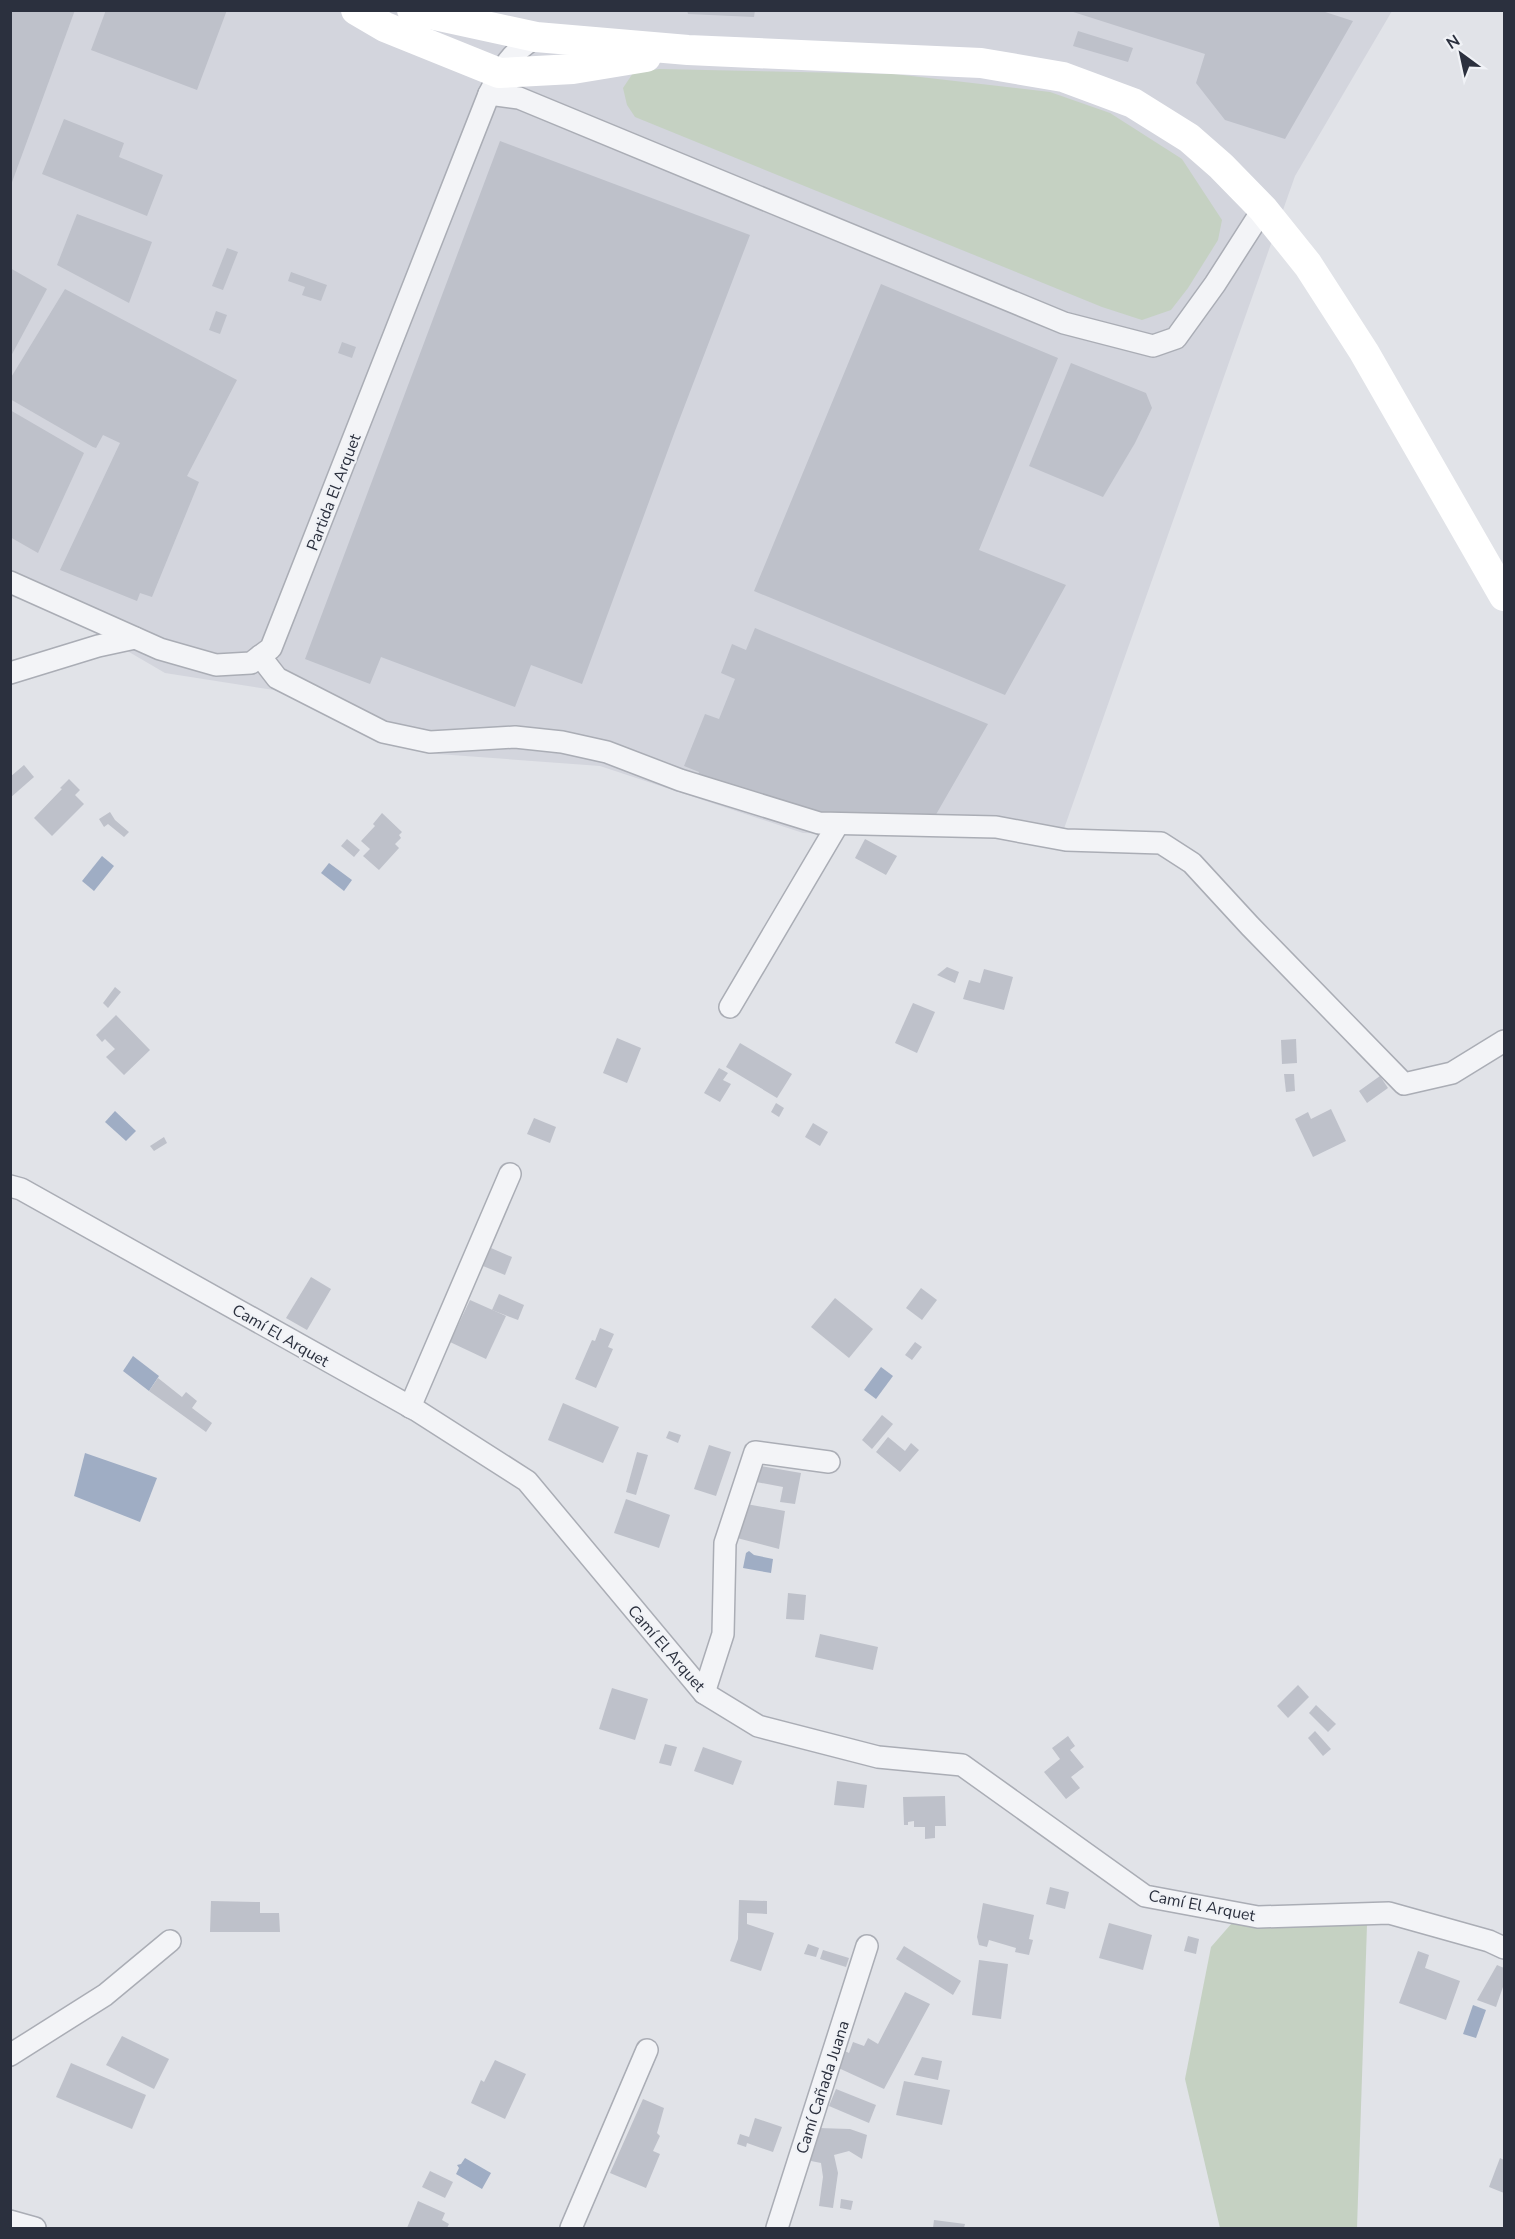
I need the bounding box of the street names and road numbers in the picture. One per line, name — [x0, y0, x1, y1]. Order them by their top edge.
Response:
street label: Partida El Arquet — [302, 430, 366, 554]
street label: Camí El Arquet — [228, 1299, 333, 1373]
street label: Camí El Arquet — [622, 1601, 710, 1697]
street label: Camí El Arquet — [1147, 1885, 1257, 1927]
street label: Camí Cañada Juana — [791, 2018, 855, 2157]

